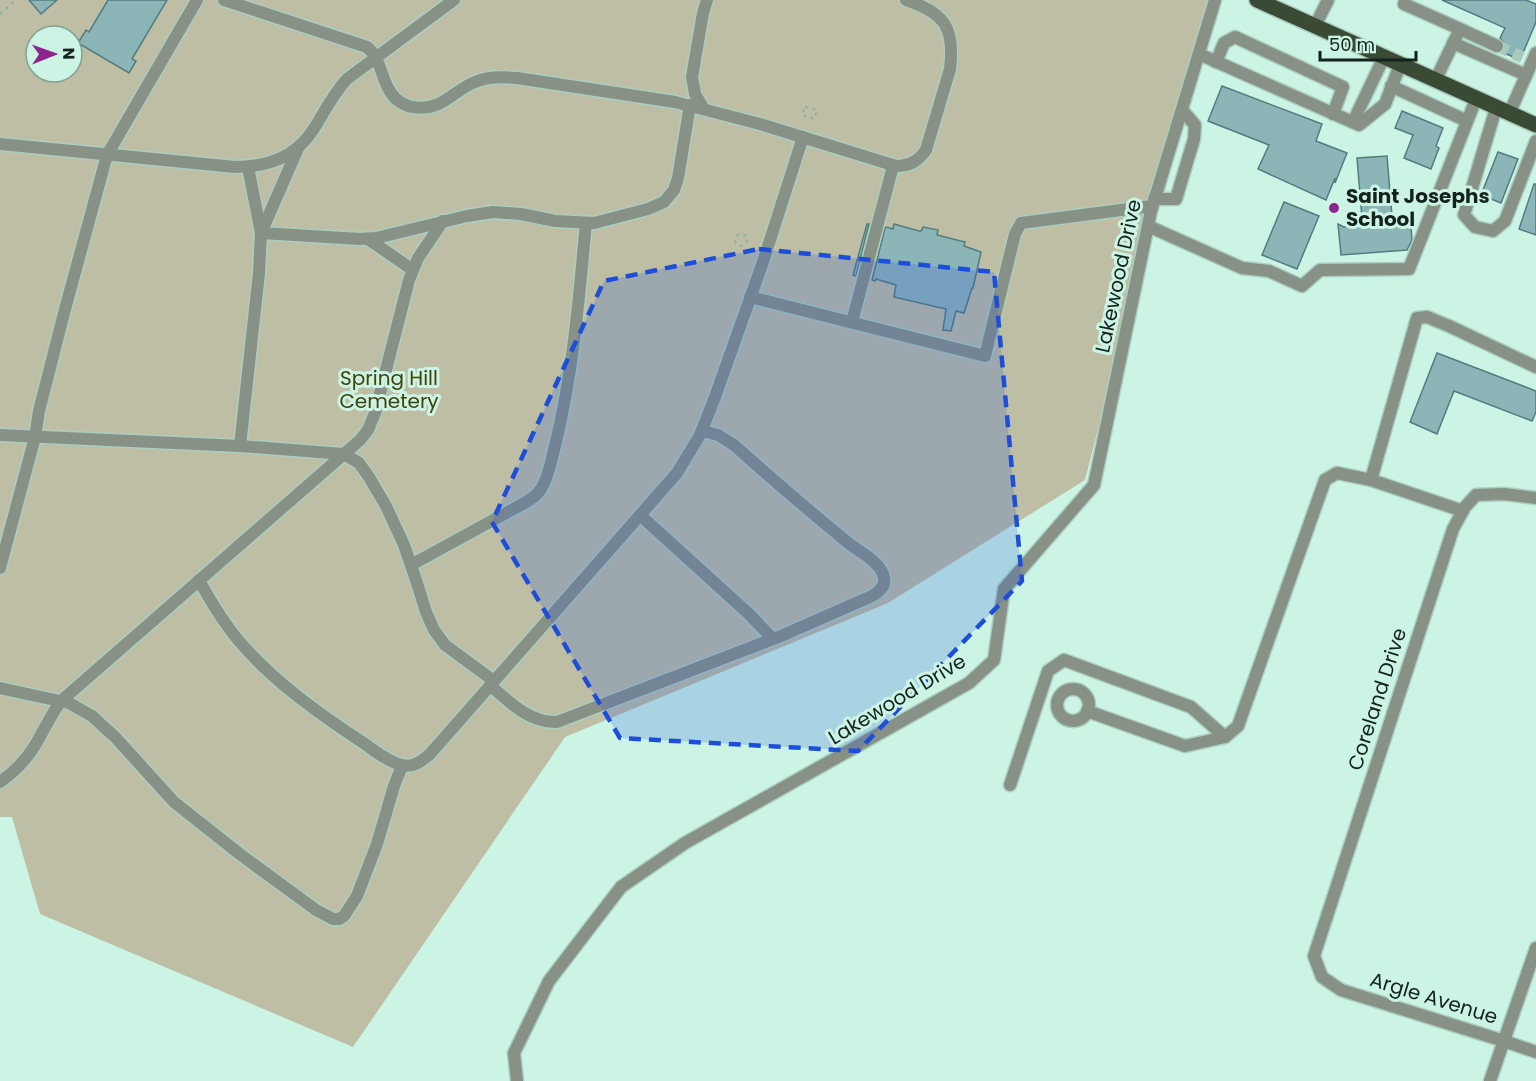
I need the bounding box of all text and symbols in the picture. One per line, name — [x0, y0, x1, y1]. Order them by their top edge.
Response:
north arrow — [24, 24, 84, 84]
scale bar — [1320, 24, 1416, 62]
text: 50 m — [1329, 32, 1375, 57]
text: N — [57, 48, 80, 60]
place label: Saint Josephs School — [1346, 182, 1490, 233]
street label: Lakewood Drive — [1088, 197, 1148, 355]
marker: Saint Josephs School — [1327, 201, 1341, 215]
park label: Spring Hill Cemetery — [339, 364, 439, 415]
street label: Coreland Drive — [1341, 624, 1413, 774]
street label: Lakewood Drive — [823, 647, 971, 751]
street label: Argle Avenue — [1367, 965, 1501, 1031]

